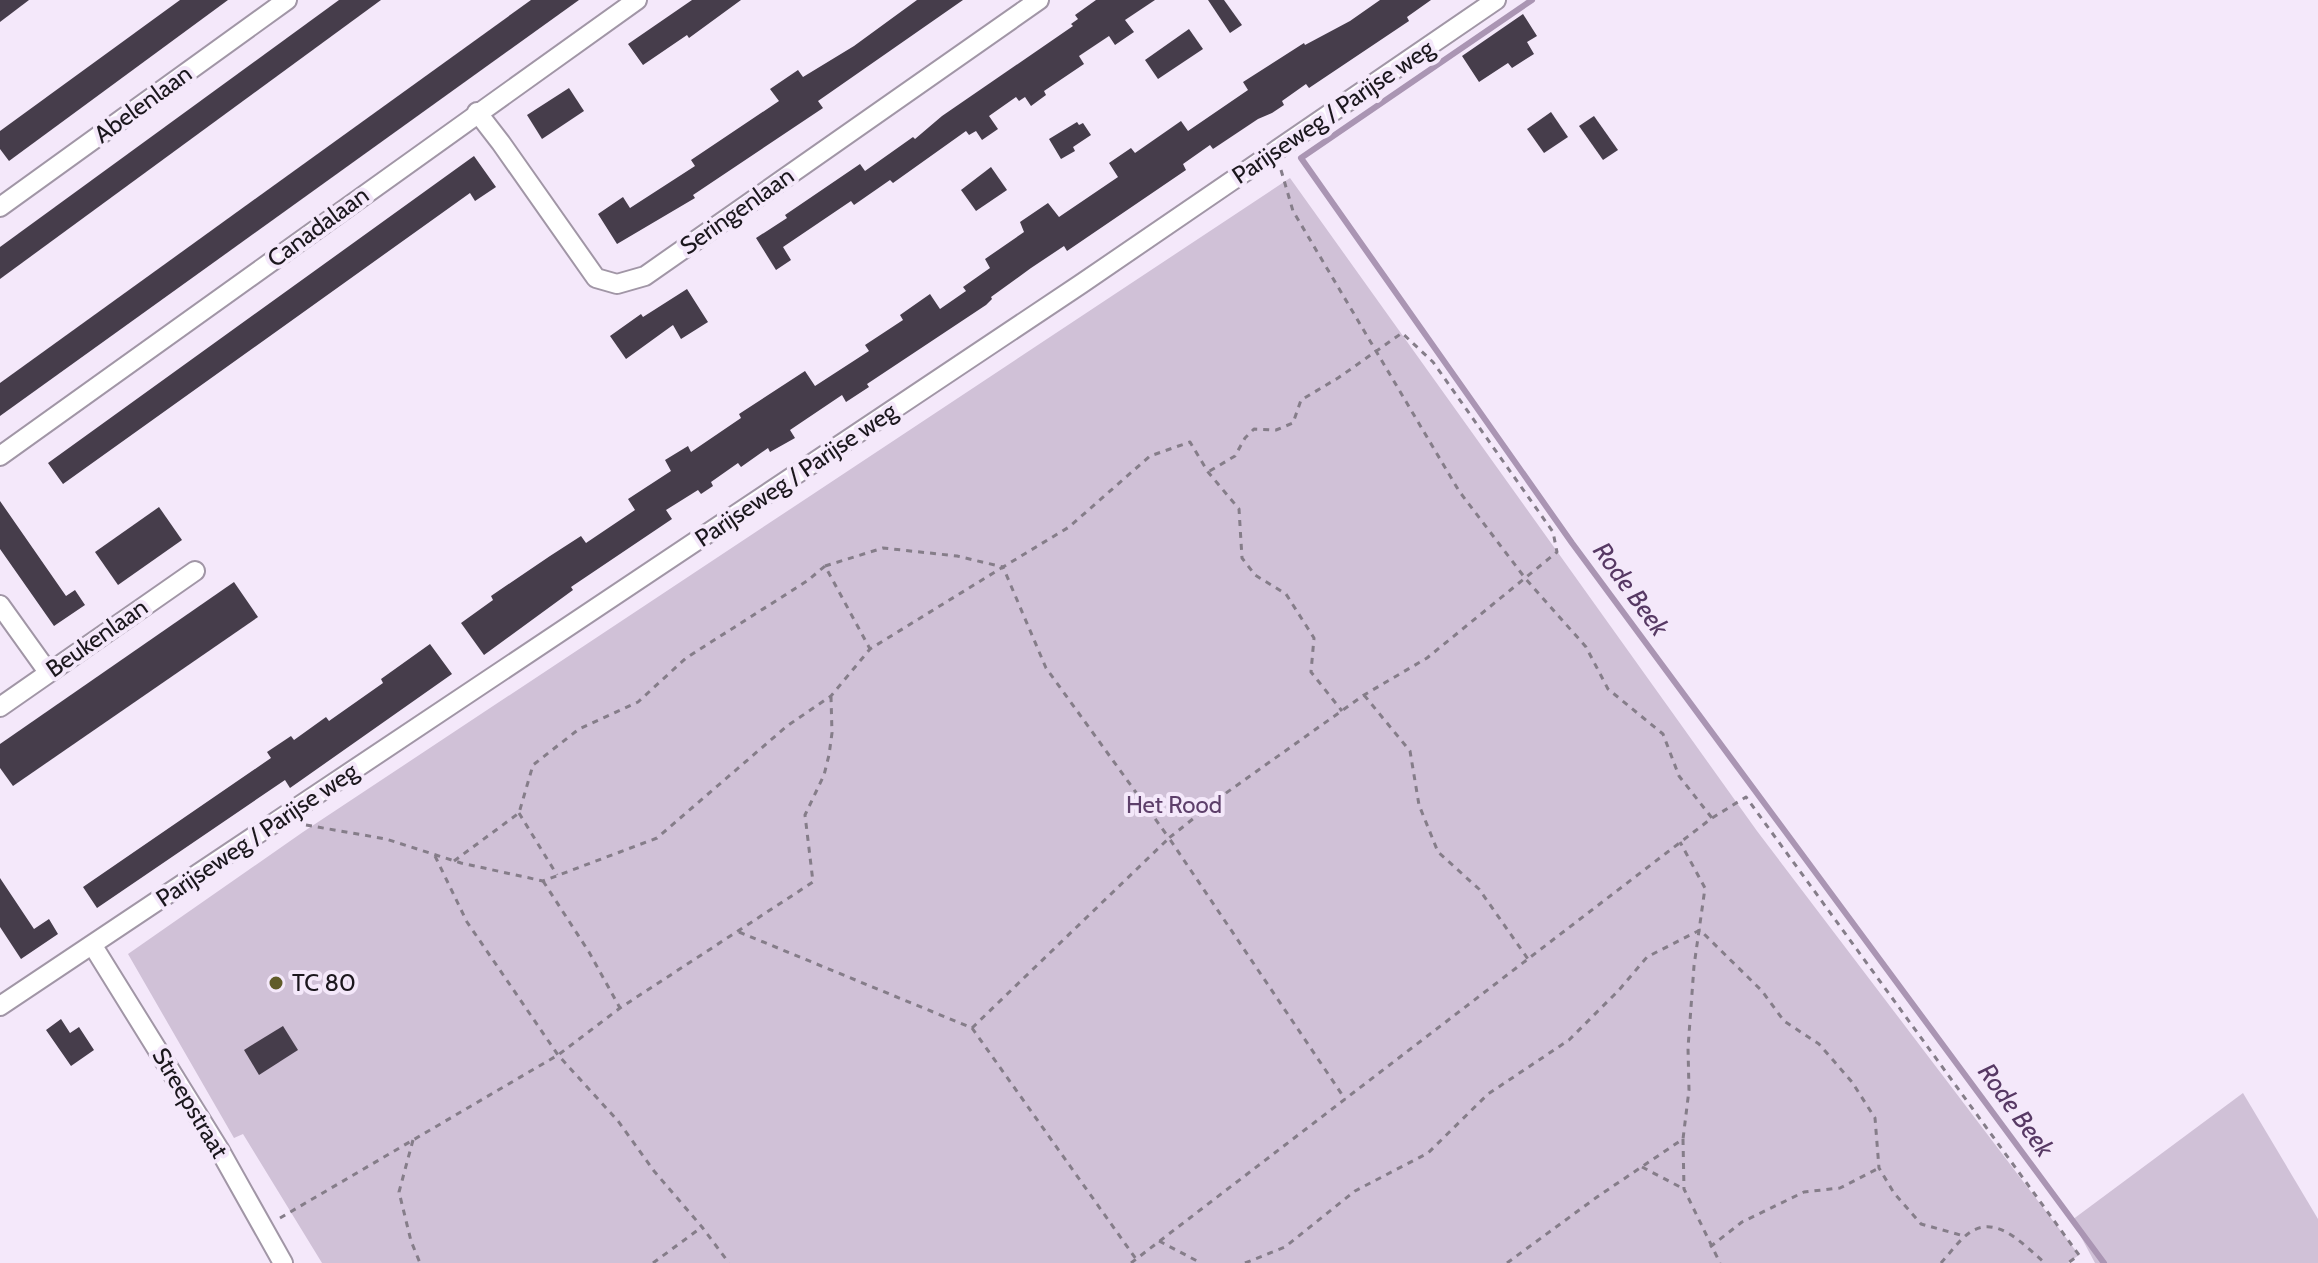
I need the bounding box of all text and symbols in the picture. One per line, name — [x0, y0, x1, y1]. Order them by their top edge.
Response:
street label: Parijseweg / Parijse weg — [1226, 33, 1440, 190]
street label: Abelenlaan — [88, 58, 197, 149]
street label: Seringenlaan — [674, 161, 799, 260]
street label: Canadalaan — [261, 180, 374, 273]
street label: Parijseweg / Parijse weg — [689, 396, 903, 553]
water label: Rode Beek — [1586, 536, 1676, 643]
street label: Beukenlaan — [40, 592, 153, 683]
street label: Parijseweg / Parijse weg — [150, 756, 364, 913]
park label: Het Rood — [1126, 790, 1222, 819]
place label: TC 80 — [292, 968, 356, 997]
marker: TC 80 — [267, 974, 285, 992]
street label: Streepstraat — [146, 1042, 235, 1163]
water label: Rode Beek — [1971, 1057, 2061, 1164]

